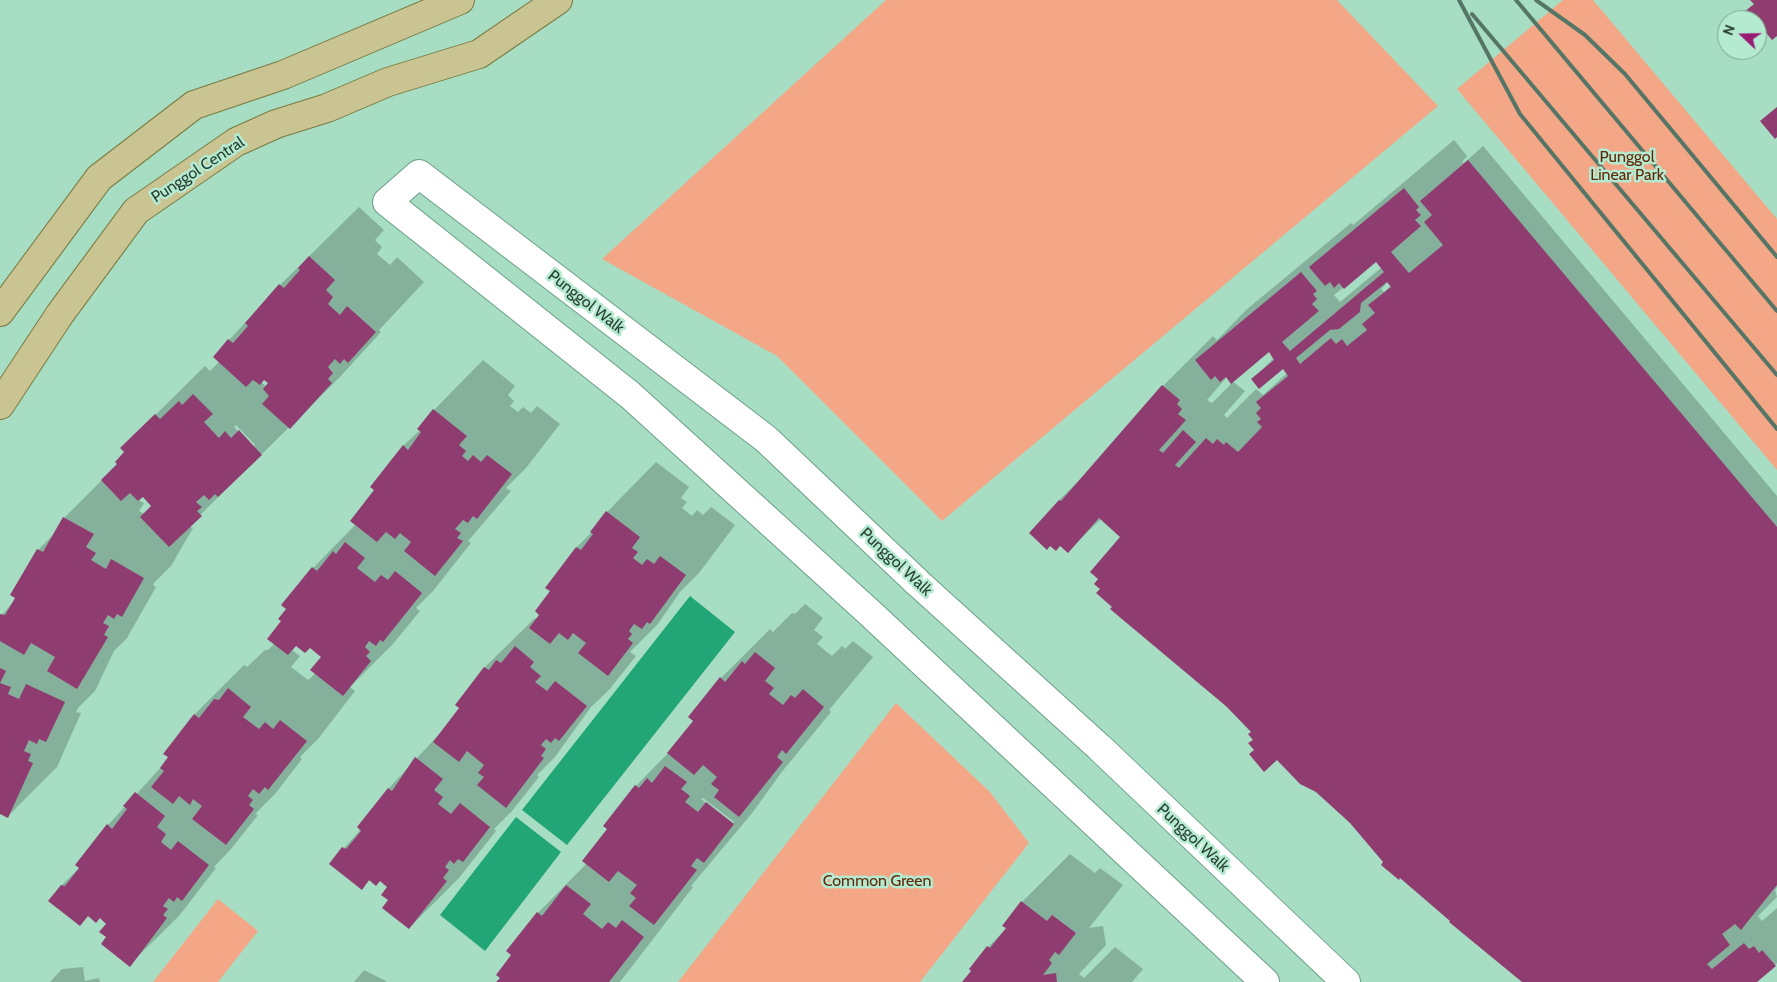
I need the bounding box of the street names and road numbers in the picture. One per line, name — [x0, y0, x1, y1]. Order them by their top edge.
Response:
street label: Punggol Central — [148, 133, 248, 207]
street label: Punggol Walk — [544, 266, 628, 338]
street label: Punggol Walk — [856, 524, 936, 600]
street label: Punggol Walk — [1153, 800, 1233, 876]

